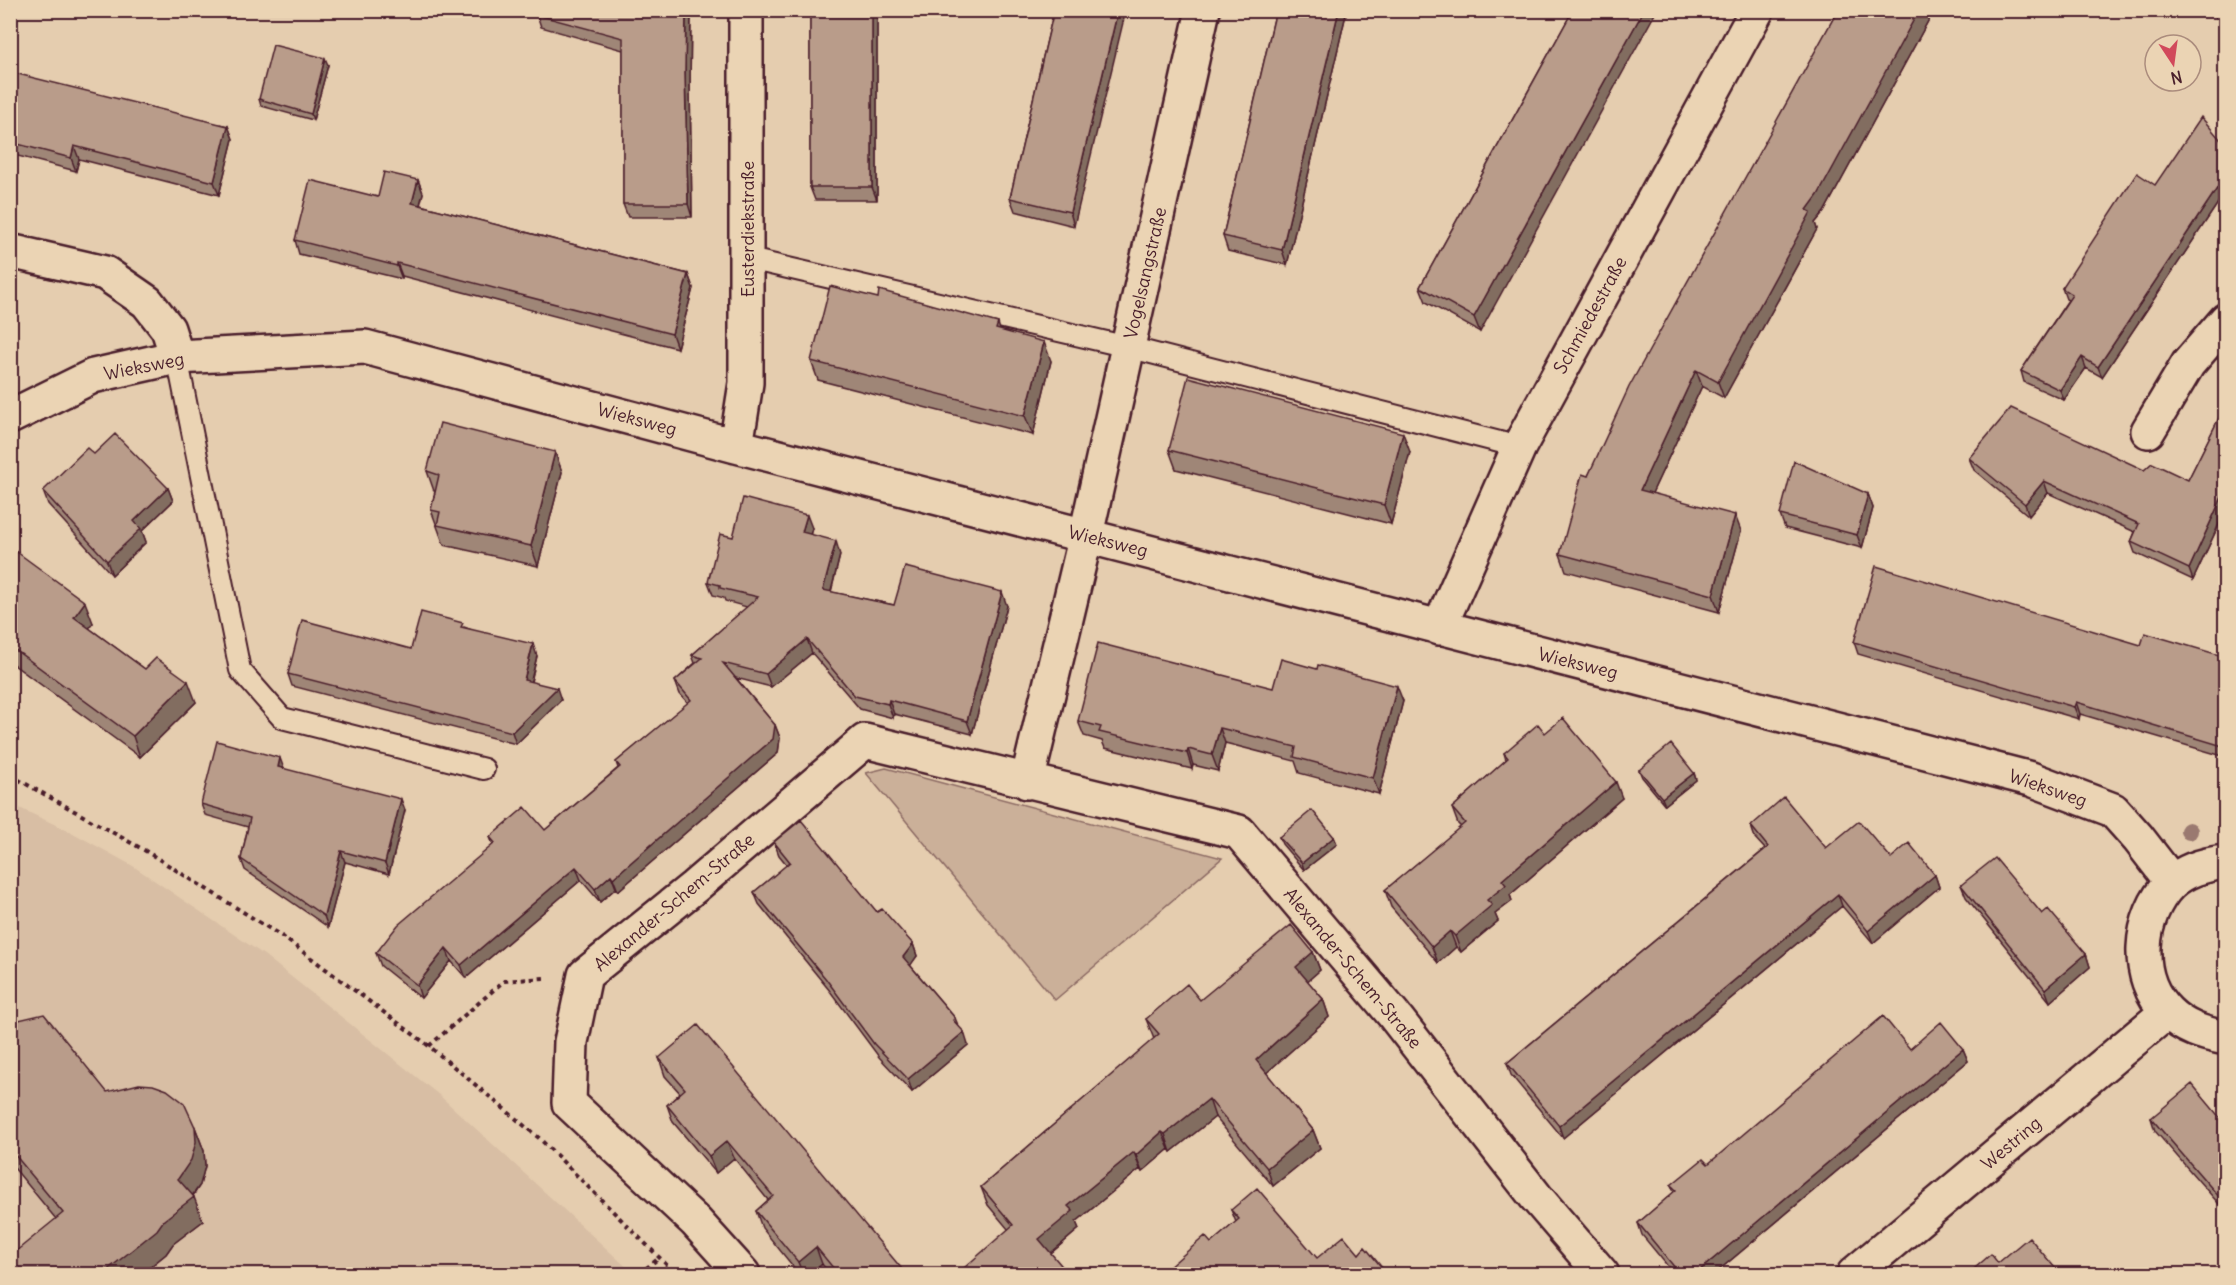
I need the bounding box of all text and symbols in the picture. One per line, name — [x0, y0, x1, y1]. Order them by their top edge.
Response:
north arrow — [2143, 33, 2203, 93]
text: N — [2169, 67, 2184, 89]
street label: Eusterdiekstraße — [736, 161, 759, 297]
street label: Vogelsangstraße — [1119, 205, 1171, 341]
street label: Schmiedestraße — [1548, 252, 1632, 378]
street label: Wieksweg — [102, 347, 186, 385]
street label: Wieksweg — [595, 397, 679, 441]
street label: Wieksweg — [1066, 520, 1150, 562]
street label: Wieksweg — [1536, 642, 1620, 684]
street label: Wieksweg — [2006, 764, 2090, 812]
street label: Alexander-Schem-Straße — [589, 828, 759, 976]
street label: Alexander-Schem-Straße — [1279, 883, 1427, 1053]
street label: Westring — [1976, 1111, 2046, 1175]

